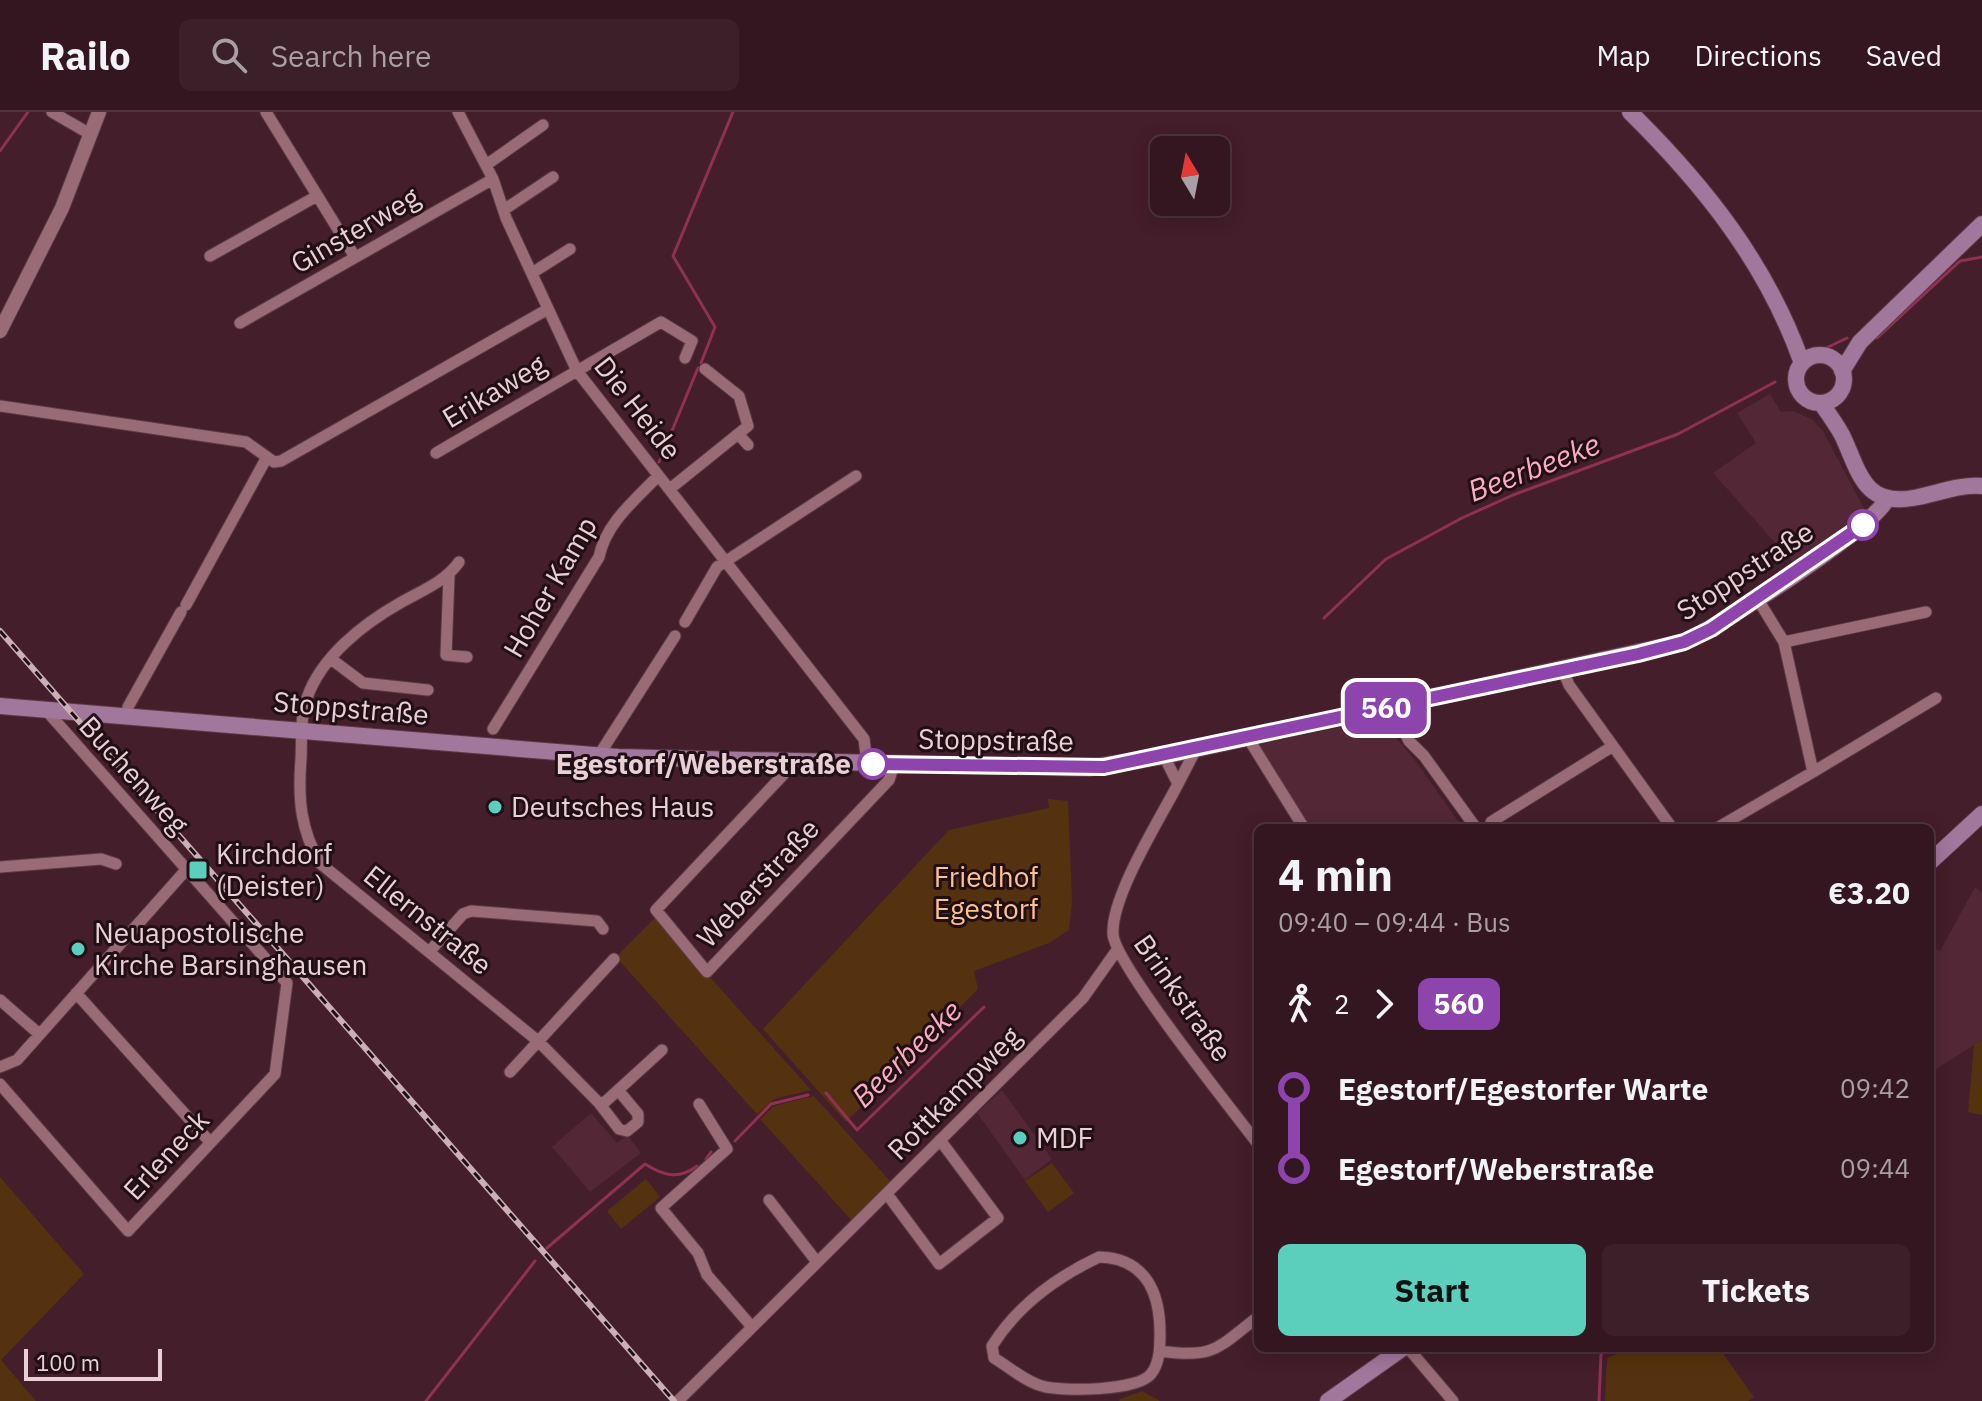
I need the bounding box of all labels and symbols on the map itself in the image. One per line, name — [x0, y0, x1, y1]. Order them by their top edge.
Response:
north arrow — [1150, 136, 1230, 216]
street label: Ginsterweg — [284, 178, 426, 281]
street label: Erikaweg — [435, 345, 553, 436]
street label: Die Heide — [586, 348, 690, 467]
water label: Beerbeeke — [1462, 424, 1605, 510]
street label: Hoher Kamp — [494, 510, 605, 664]
unlabelled marker — [1848, 510, 1878, 540]
street label: Stoppstraße — [1669, 513, 1820, 629]
street label: Stoppstraße — [272, 682, 430, 733]
line badge: 560 — [1340, 682, 1432, 734]
street label: Buchenweg — [71, 708, 197, 842]
street label: Stoppstraße — [918, 720, 1074, 759]
place label: Egestorf/Weberstraße — [556, 745, 851, 782]
marker: Egestorf/Weberstraße — [858, 749, 888, 779]
place label: Deutsches Haus — [511, 788, 714, 825]
marker: Deutsches Haus — [486, 798, 504, 816]
street label: Weberstraße — [688, 810, 827, 955]
place label: Kirchdorf (Deister) — [216, 835, 332, 904]
street label: Ellernstraße — [357, 857, 500, 983]
park label: Friedhof Egestorf — [934, 858, 1038, 927]
marker: Kirchdorf (Deister) — [187, 859, 209, 881]
place label: Neuapostolische Kirche Barsinghausen — [94, 914, 367, 983]
street label: Brinkstraße — [1126, 927, 1241, 1069]
marker: Neuapostolische Kirche Barsinghausen — [69, 940, 87, 958]
water label: Beerbeeke — [843, 991, 969, 1115]
street label: Rottkampweg — [879, 1018, 1028, 1167]
street label: Erleneck — [115, 1102, 217, 1207]
place label: MDF — [1036, 1119, 1093, 1156]
marker: MDF — [1011, 1129, 1029, 1147]
scale bar — [24, 1345, 162, 1381]

